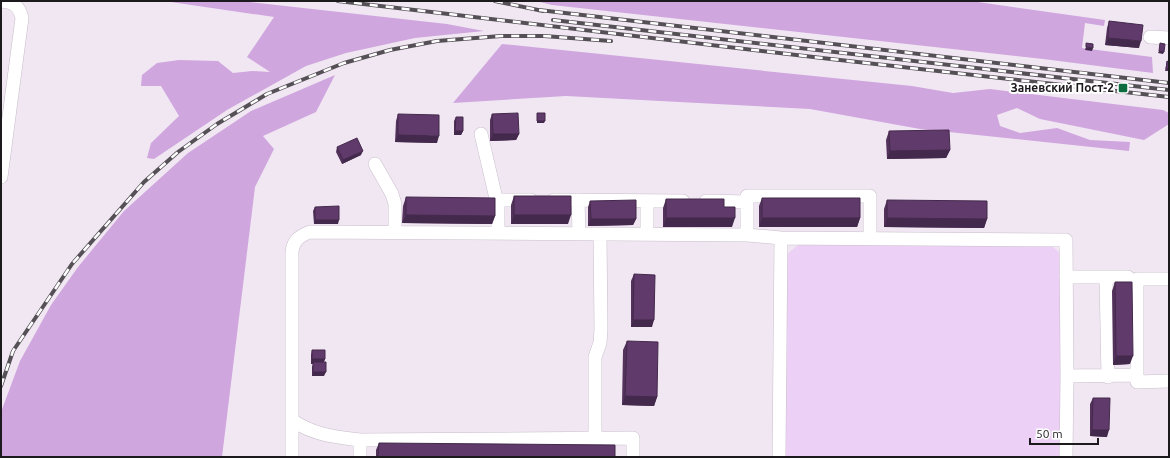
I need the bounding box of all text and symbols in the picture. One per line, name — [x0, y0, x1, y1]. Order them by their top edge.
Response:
place label: Заневский Пост-2 — [1011, 81, 1114, 94]
marker: Заневский Пост-2 — [1117, 82, 1129, 94]
scale bar — [1030, 420, 1098, 446]
text: 50 m — [1036, 427, 1063, 440]

